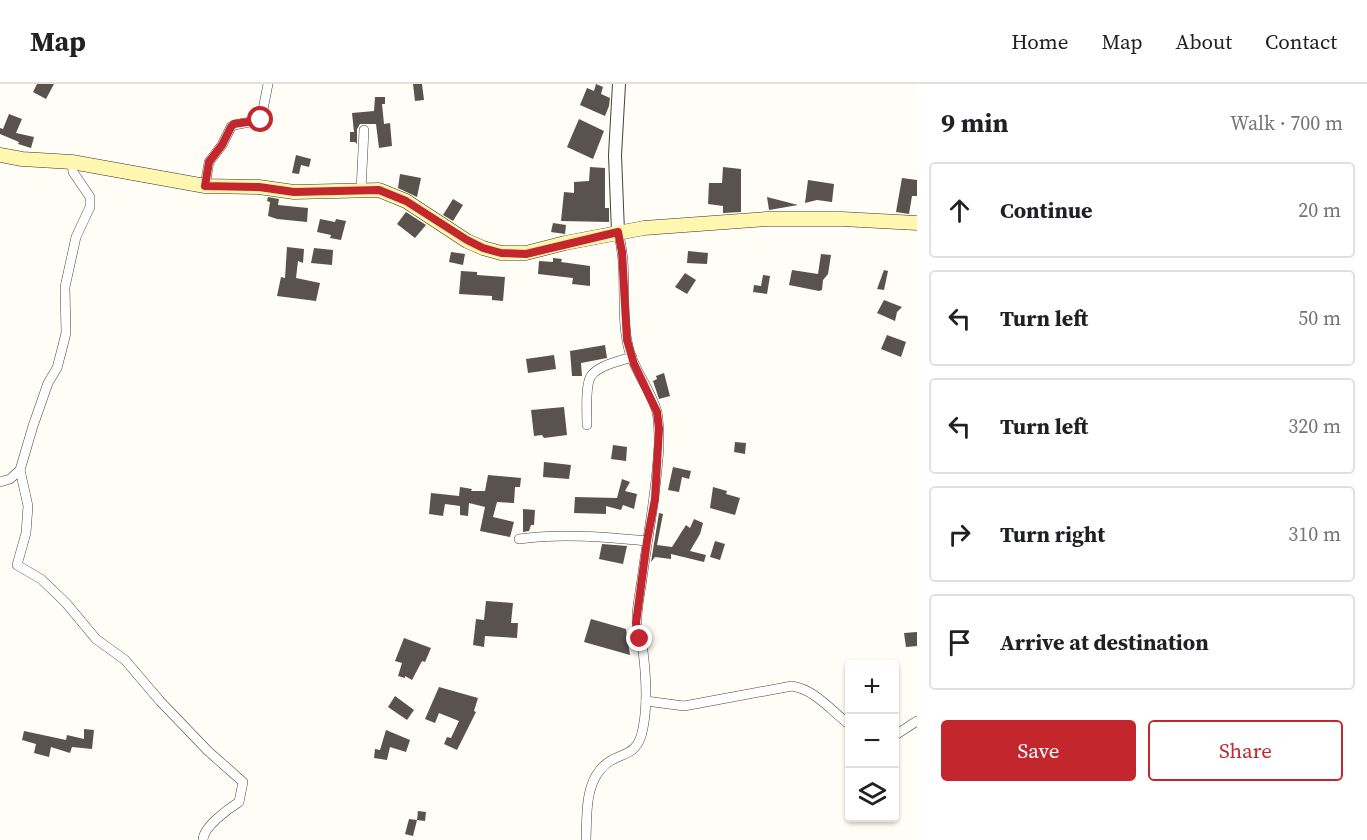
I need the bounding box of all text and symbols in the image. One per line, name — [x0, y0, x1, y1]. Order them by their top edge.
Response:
text: Map — [30, 22, 86, 60]
text: Home — [1011, 27, 1069, 56]
text: Map — [1102, 27, 1143, 56]
text: About — [1176, 27, 1232, 56]
text: Contact — [1265, 27, 1337, 56]
text: 9 min — [941, 105, 1008, 141]
route start — [247, 106, 273, 132]
text: Walk · 700 m — [1230, 109, 1343, 137]
icon: ahead — [943, 194, 976, 227]
text: Continue — [1000, 195, 1093, 225]
text: 20 m — [1298, 196, 1341, 224]
icon: left — [943, 302, 976, 335]
text: Turn left — [1000, 303, 1088, 333]
text: 50 m — [1298, 304, 1341, 332]
icon: left — [943, 410, 976, 443]
text: Turn left — [1000, 411, 1088, 441]
text: 320 m — [1288, 412, 1341, 440]
icon: right — [943, 518, 976, 551]
text: Turn right — [1000, 519, 1105, 549]
text: 310 m — [1288, 520, 1341, 548]
route end — [626, 625, 652, 651]
icon: arrive — [943, 626, 976, 659]
text: Arrive at destination — [1000, 627, 1209, 657]
map controls — [845, 660, 899, 822]
button: + — [845, 660, 899, 714]
button: − — [845, 714, 899, 768]
button: Save — [941, 720, 1136, 781]
button: Share — [1148, 720, 1343, 781]
button: layers — [845, 768, 899, 822]

